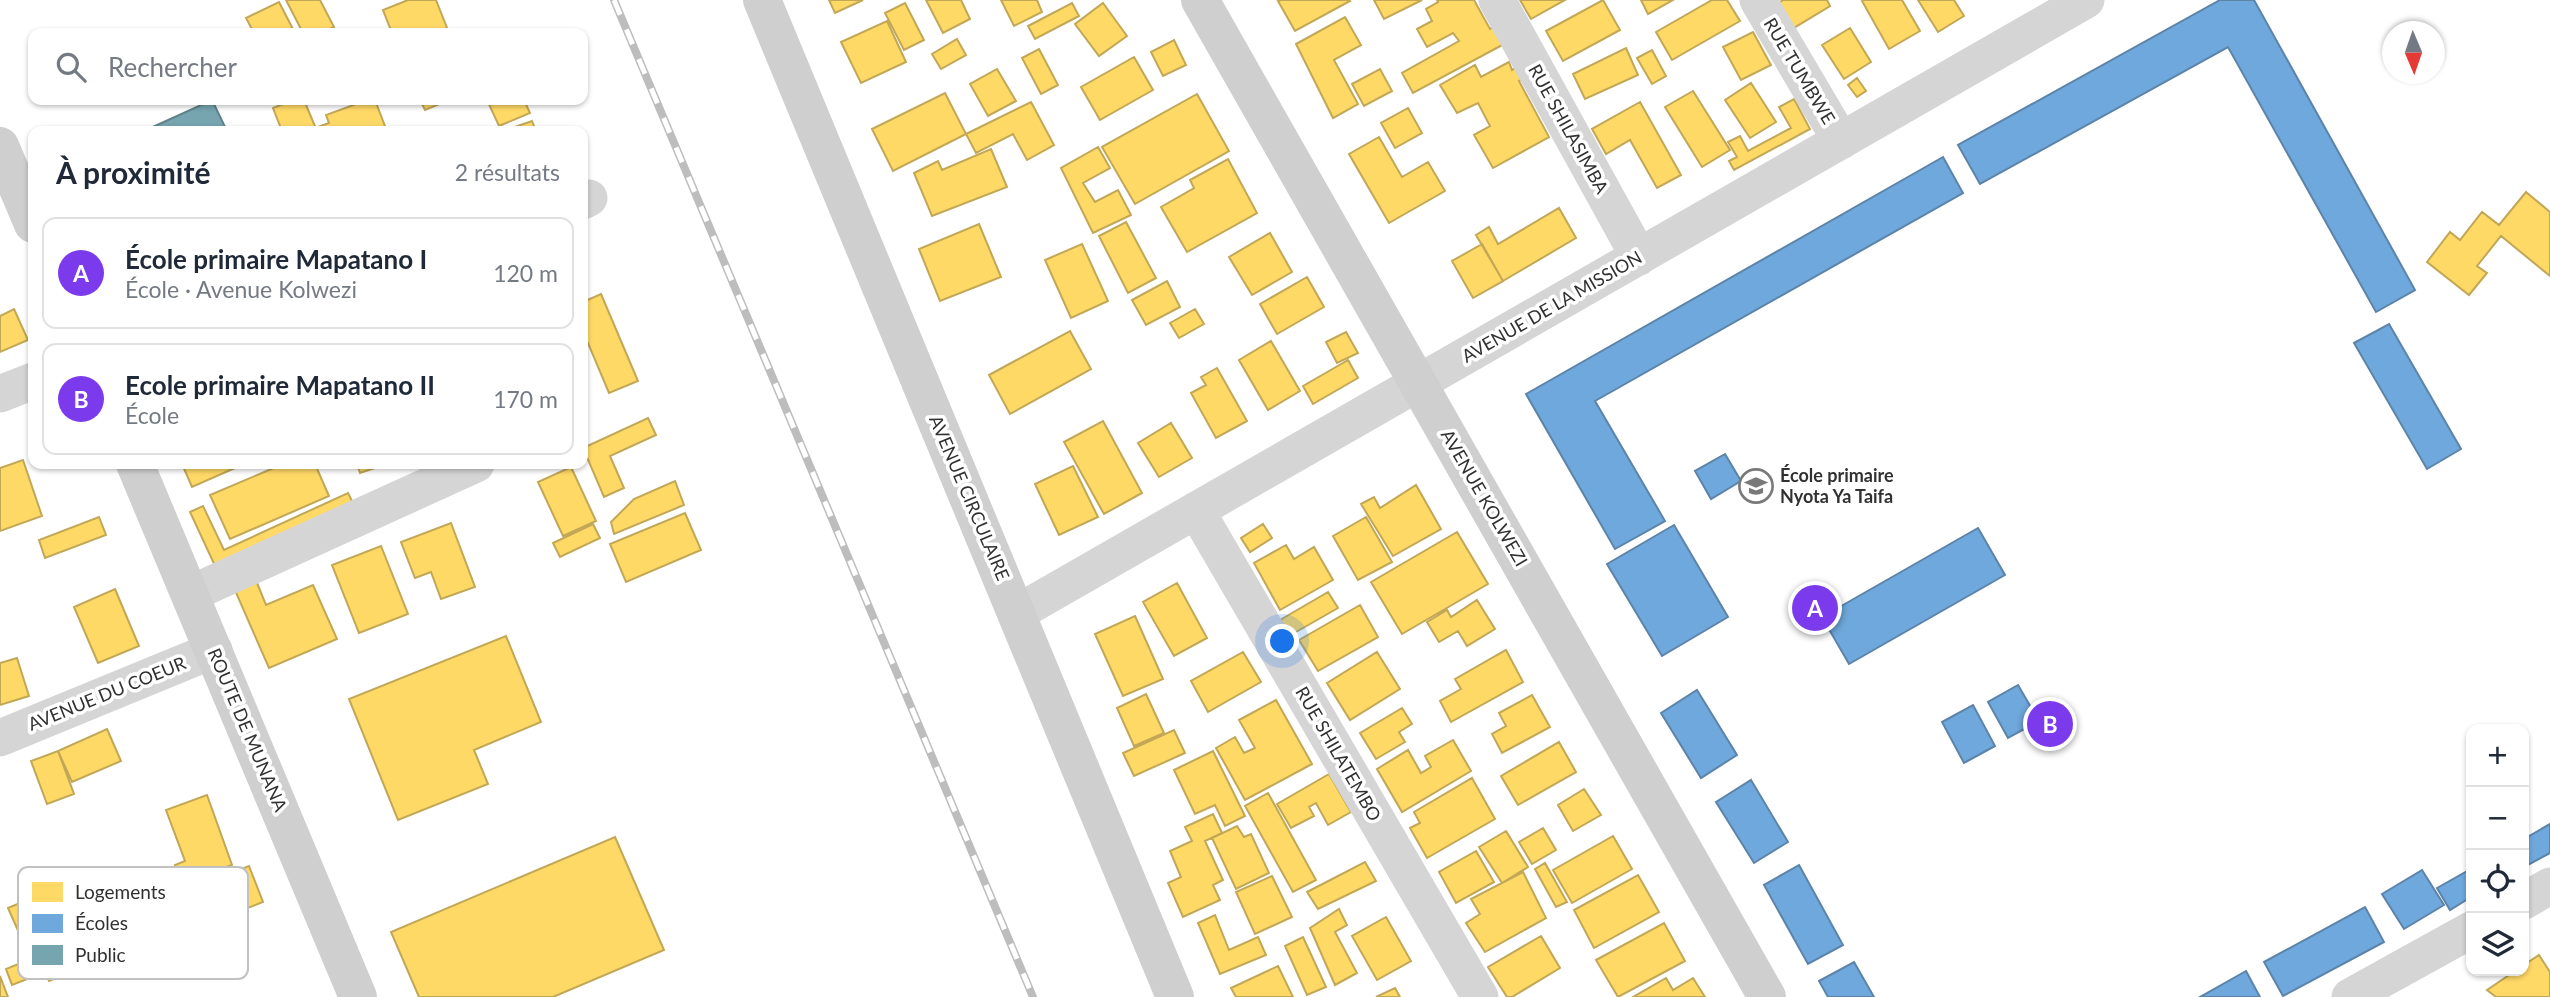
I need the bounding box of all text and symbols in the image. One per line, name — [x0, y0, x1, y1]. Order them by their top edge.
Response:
street label: RUE TUMBWE — [1760, 13, 1840, 128]
north arrow — [2382, 21, 2445, 84]
search box — [28, 28, 588, 105]
icon: search — [52, 48, 90, 86]
text: Rechercher — [108, 51, 237, 83]
street label: RUE SHILASIMBA — [1524, 60, 1614, 198]
text: À proximité — [56, 154, 211, 190]
text: 2 résultats — [455, 158, 560, 186]
text: École primaire Mapatano I — [125, 243, 427, 275]
street label: AVENUE DE LA MISSION — [1457, 246, 1646, 367]
text: A — [73, 259, 89, 287]
text: 120 m — [493, 259, 558, 287]
text: École · Avenue Kolwezi — [125, 275, 357, 303]
text: Ecole primaire Mapatano II — [125, 369, 435, 401]
text: B — [73, 385, 89, 413]
text: 170 m — [493, 385, 558, 413]
text: École — [125, 401, 179, 429]
street label: AVENUE CIRCULAIRE — [925, 412, 1015, 584]
street label: AVENUE KOLWEZI — [1437, 425, 1533, 570]
place label: École primaire Nyota Ya Taifa — [1780, 464, 1894, 507]
school or university icon: École primaire Nyota Ya Taifa — [1737, 467, 1775, 505]
pin: A — [1792, 582, 1838, 634]
your location — [1265, 624, 1299, 658]
street label: ROUTE DE MUNANA — [204, 645, 293, 815]
street label: AVENUE DU COEUR — [24, 651, 189, 735]
street label: RUE SHILATEMBO — [1291, 682, 1386, 825]
pin: B — [2027, 698, 2073, 750]
map controls — [2466, 724, 2529, 976]
button: + — [2466, 724, 2529, 787]
button: − — [2466, 787, 2529, 850]
button: locate — [2466, 850, 2529, 913]
legend — [18, 867, 248, 979]
text: Logements — [75, 880, 166, 903]
text: Écoles — [75, 911, 128, 934]
button: layers — [2466, 913, 2529, 976]
text: Public — [75, 943, 126, 966]

